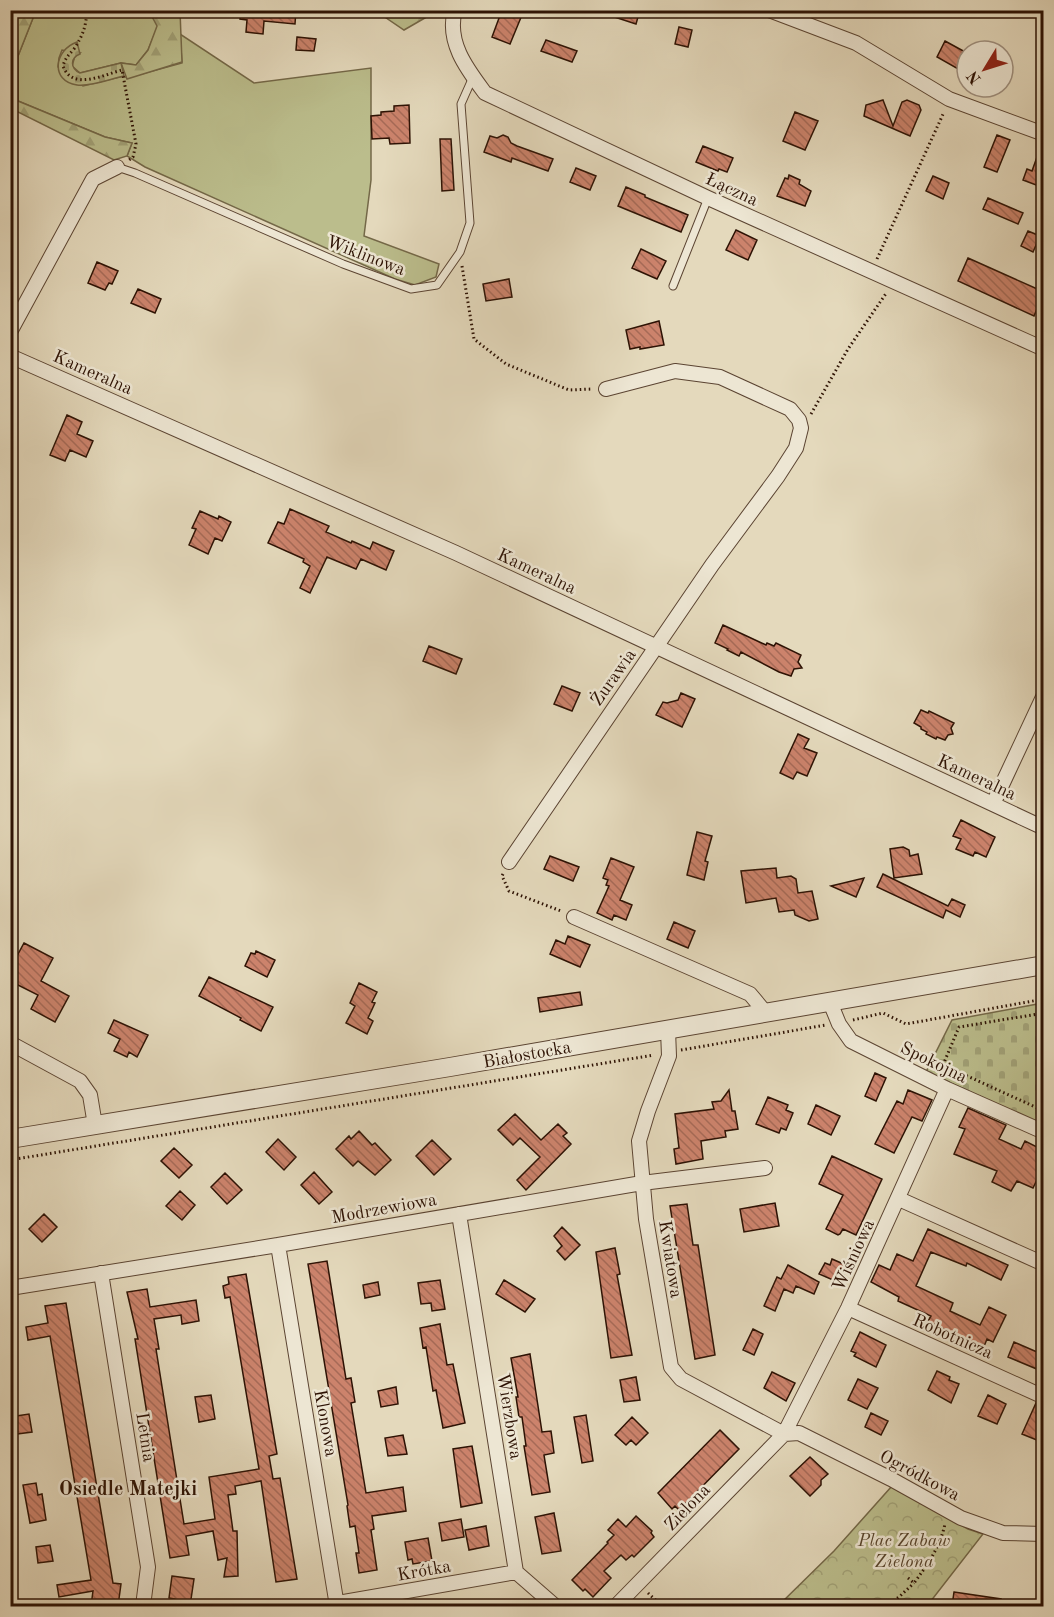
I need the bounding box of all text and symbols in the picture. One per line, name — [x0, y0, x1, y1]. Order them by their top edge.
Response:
north arrow — [955, 39, 1015, 99]
text: N — [964, 67, 985, 87]
street label: Łączna — [703, 170, 761, 210]
street label: Wiklinowa — [324, 233, 408, 279]
street label: Kameralna — [50, 347, 135, 398]
street label: Kameralna — [494, 546, 579, 598]
street label: Żurawia — [585, 644, 640, 709]
street label: Kameralna — [934, 752, 1019, 804]
street label: Białostocka — [482, 1038, 573, 1072]
street label: Spokojna — [897, 1039, 970, 1087]
street label: Modrzewiowa — [330, 1191, 438, 1227]
street label: Wiśniowa — [830, 1217, 878, 1294]
street label: Kwiatowa — [655, 1219, 685, 1299]
street label: Robotnicza — [910, 1311, 995, 1363]
street label: Wierzbowa — [493, 1372, 525, 1461]
street label: Klonowa — [310, 1388, 340, 1458]
street label: Letnia — [132, 1411, 158, 1463]
street label: Ogródkowa — [876, 1447, 963, 1505]
district label: Osiedle Matejki — [59, 1480, 197, 1500]
street label: Zielona — [661, 1481, 714, 1535]
park label: Plac Zabaw Zielona — [857, 1532, 950, 1571]
street label: Krótka — [396, 1557, 453, 1585]

